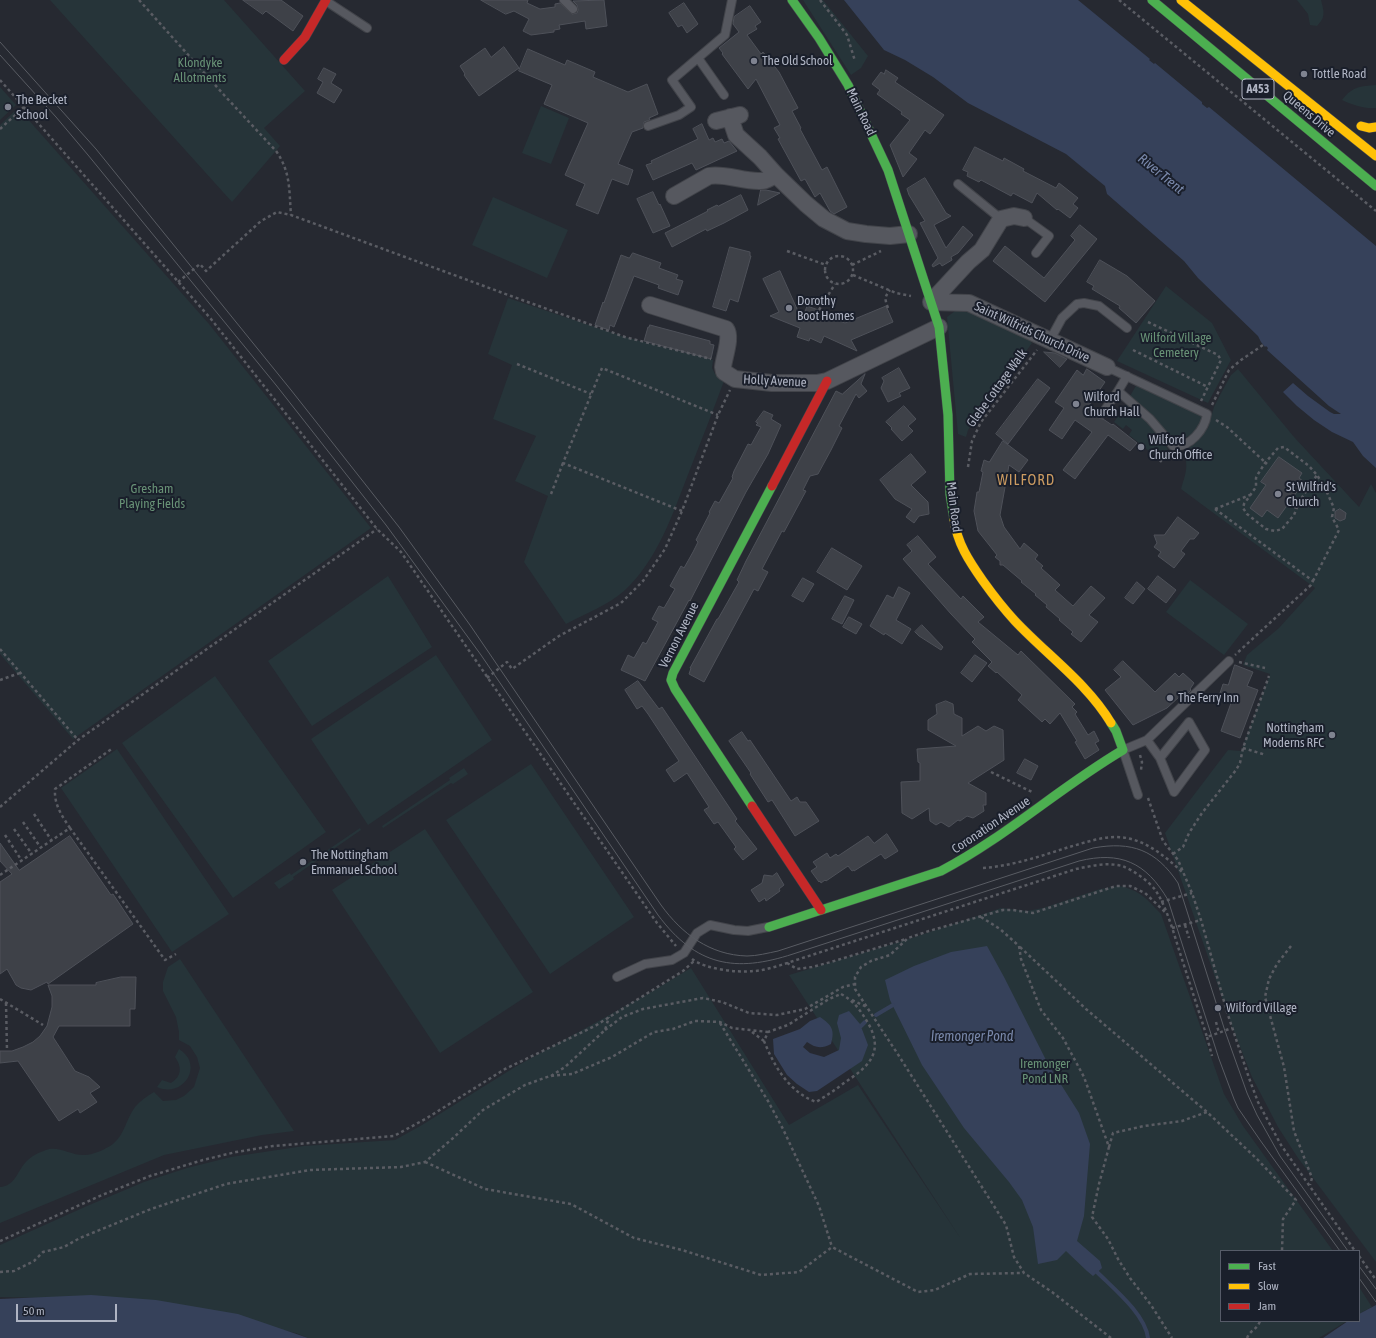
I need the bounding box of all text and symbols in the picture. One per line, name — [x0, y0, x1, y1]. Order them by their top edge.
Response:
place label: The Old School — [762, 53, 833, 69]
park label: Klondyke Allotments — [174, 55, 226, 86]
marker: The Old School — [749, 56, 759, 66]
place label: Tottle Road — [1312, 66, 1366, 82]
marker: Tottle Road — [1299, 69, 1309, 79]
road number: A453 — [1242, 79, 1274, 99]
street label: Main Road — [843, 86, 879, 138]
street label: Queens Drive — [1280, 88, 1338, 140]
place label: The Becket School — [16, 92, 67, 123]
marker: The Becket School — [3, 102, 13, 112]
water label: River Trent — [1135, 150, 1187, 198]
place label: Dorothy Boot Homes — [797, 293, 854, 324]
street label: Saint Wilfrids Church Drive — [972, 298, 1092, 366]
marker: Dorothy Boot Homes — [784, 303, 794, 313]
park label: Wilford Village Cemetery — [1141, 330, 1211, 361]
street label: Glebe Cottage Walk — [963, 346, 1031, 430]
street label: Holly Avenue — [743, 372, 807, 390]
place label: Wilford Church Hall — [1084, 389, 1140, 420]
marker: Wilford Church Hall — [1071, 399, 1081, 409]
place label: Wilford Church Office — [1149, 432, 1213, 463]
marker: Wilford Church Office — [1136, 442, 1146, 452]
district label: WILFORD — [997, 471, 1055, 489]
place label: St Wilfrid's Church — [1286, 479, 1336, 510]
park label: Gresham Playing Fields — [119, 481, 185, 512]
street label: Main Road — [943, 481, 965, 533]
marker: St Wilfrid's Church — [1273, 489, 1283, 499]
street label: Vernon Avenue — [656, 599, 702, 671]
place label: The Ferry Inn — [1178, 690, 1239, 706]
marker: The Ferry Inn — [1165, 693, 1175, 703]
place label: Nottingham Moderns RFC — [1263, 720, 1324, 751]
marker: Nottingham Moderns RFC — [1327, 730, 1337, 740]
street label: Coronation Avenue — [949, 793, 1033, 857]
place label: The Nottingham Emmanuel School — [311, 847, 397, 878]
marker: The Nottingham Emmanuel School — [298, 857, 308, 867]
place label: Wilford Village — [1226, 1000, 1297, 1016]
marker: Wilford Village — [1213, 1003, 1223, 1013]
water label: Iremonger Pond — [931, 1029, 1013, 1045]
park label: Iremonger Pond LNR — [1020, 1056, 1070, 1087]
legend — [1220, 1250, 1360, 1322]
text: Fast — [1258, 1259, 1276, 1273]
text: Slow — [1258, 1279, 1279, 1293]
scale bar — [18, 1296, 119, 1322]
text: Jam — [1258, 1299, 1276, 1313]
text: 50 m — [23, 1304, 45, 1318]

